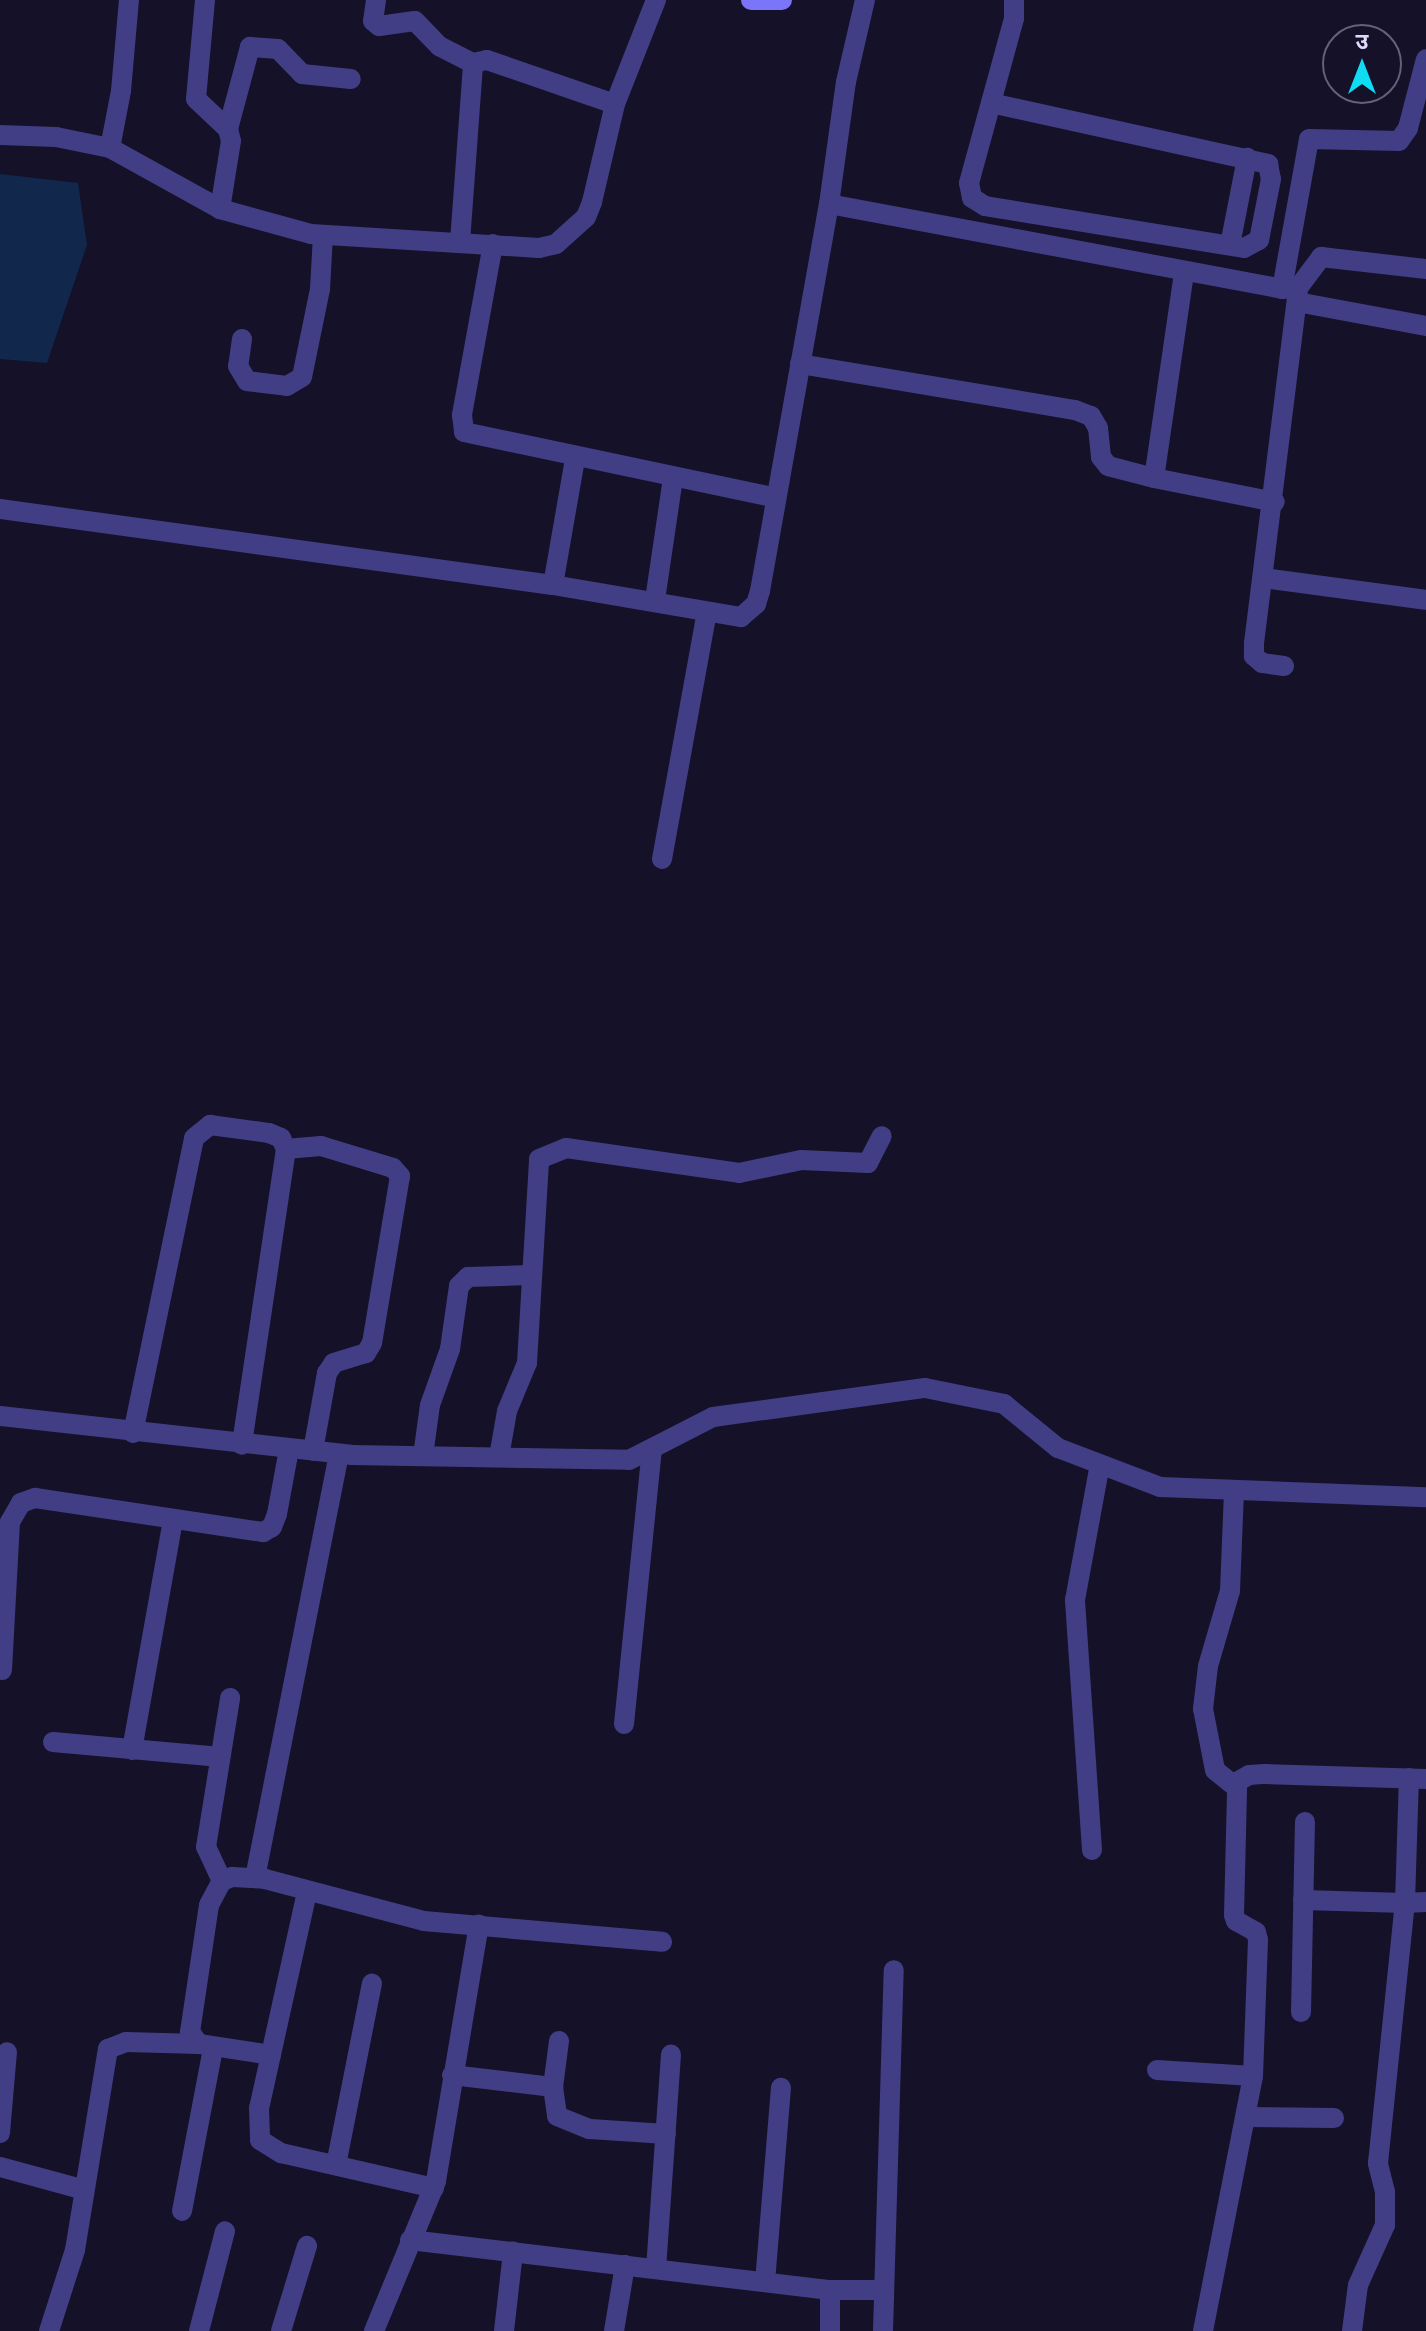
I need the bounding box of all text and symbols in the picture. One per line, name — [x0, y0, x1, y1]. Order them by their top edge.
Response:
north arrow — [1322, 24, 1402, 104]
text: उ — [1356, 28, 1368, 55]

